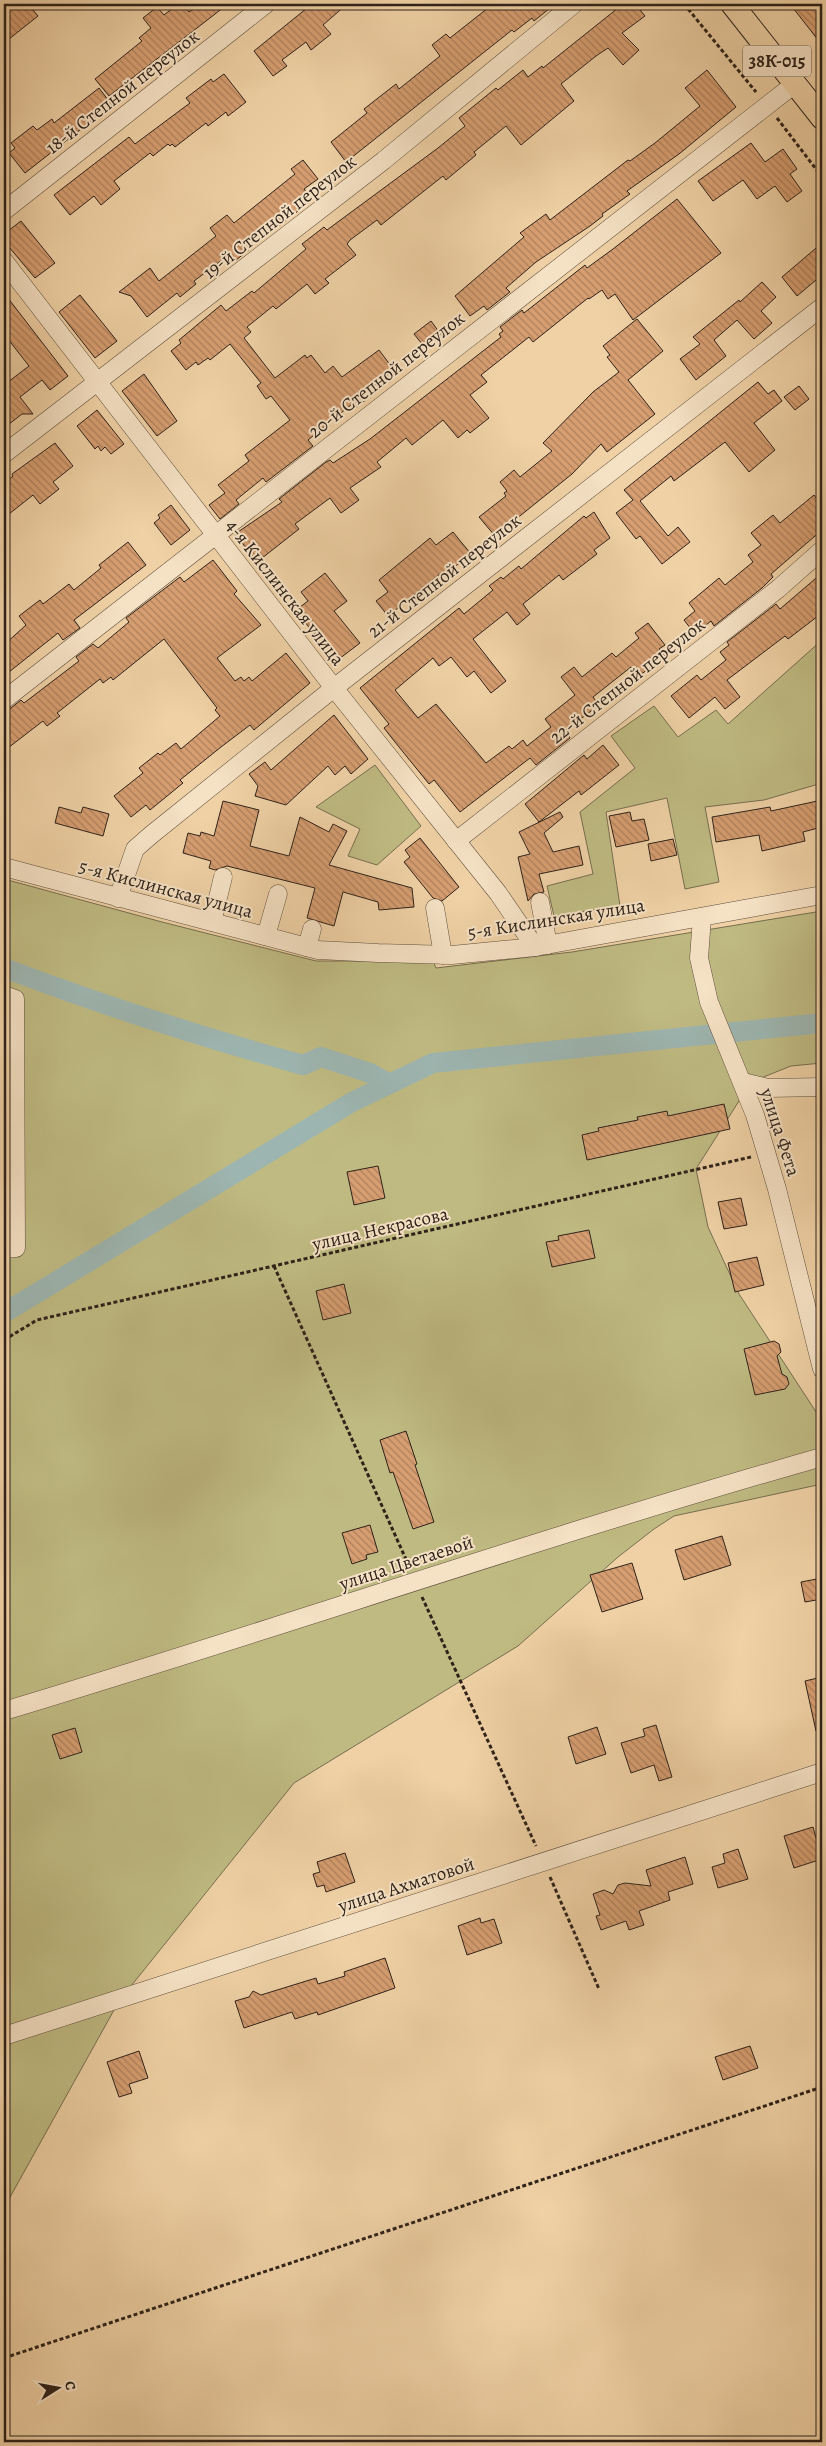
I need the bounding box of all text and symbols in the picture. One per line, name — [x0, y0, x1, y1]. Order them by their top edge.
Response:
street label: 18-й Степной переулок — [40, 23, 205, 160]
road number: 38К-015 — [743, 46, 811, 76]
street label: 19-й Степной переулок — [197, 149, 362, 285]
street label: 20-й Степной переулок — [303, 305, 470, 444]
street label: 21-й Степной переулок — [362, 507, 527, 644]
street label: 4-я Кислинская улица — [220, 514, 351, 671]
street label: 22-й Степной переулок — [544, 612, 711, 750]
street label: 5-я Кислинская улица — [76, 853, 256, 925]
street label: 5-я Кислинская улица — [466, 892, 647, 946]
street label: улица Фета — [753, 1084, 807, 1180]
street label: улица Некрасова — [309, 1201, 451, 1257]
street label: улица Цветаевой — [335, 1529, 476, 1597]
street label: улица Ахматовой — [334, 1851, 478, 1920]
north arrow — [32, 2364, 82, 2414]
text: С — [60, 2380, 80, 2392]

